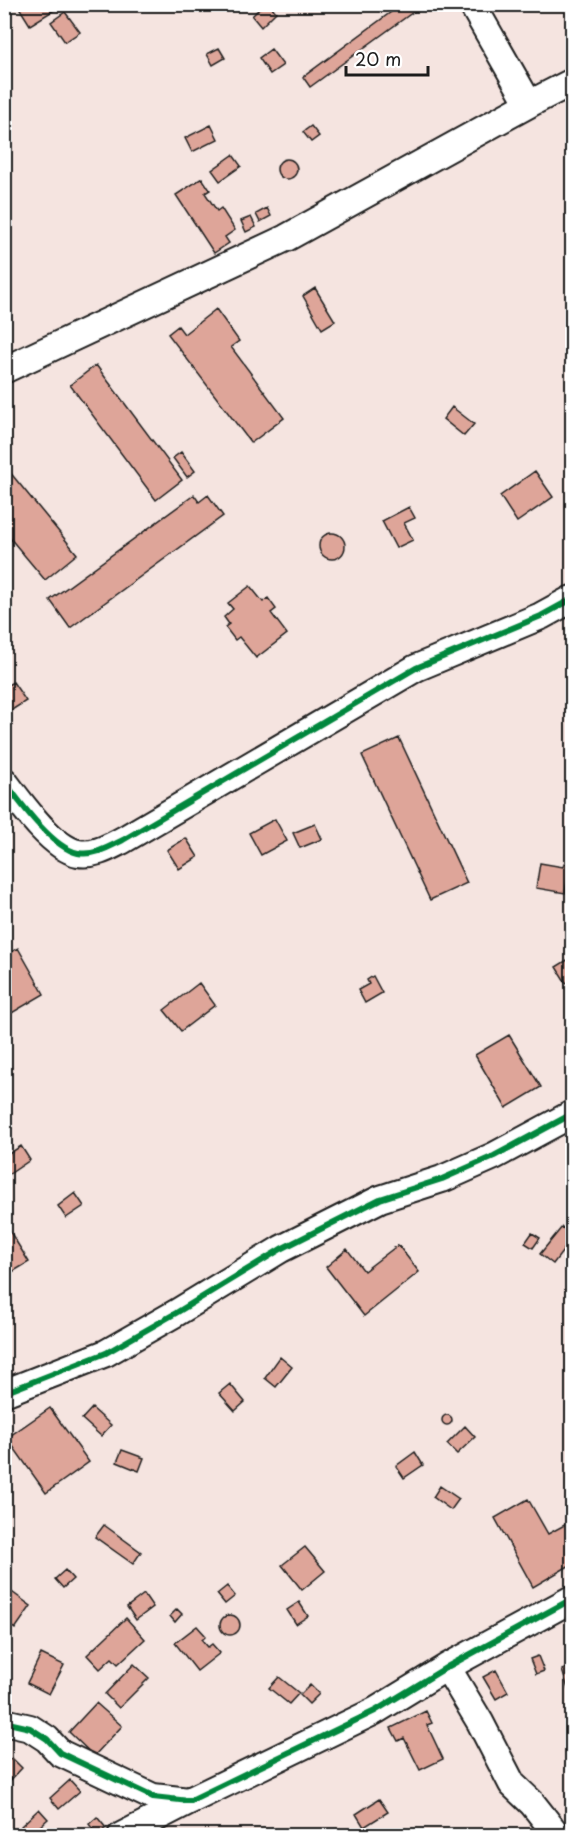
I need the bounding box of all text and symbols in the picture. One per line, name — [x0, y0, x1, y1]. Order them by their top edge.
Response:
scale bar — [346, 39, 428, 77]
text: 20 m — [355, 45, 401, 72]

